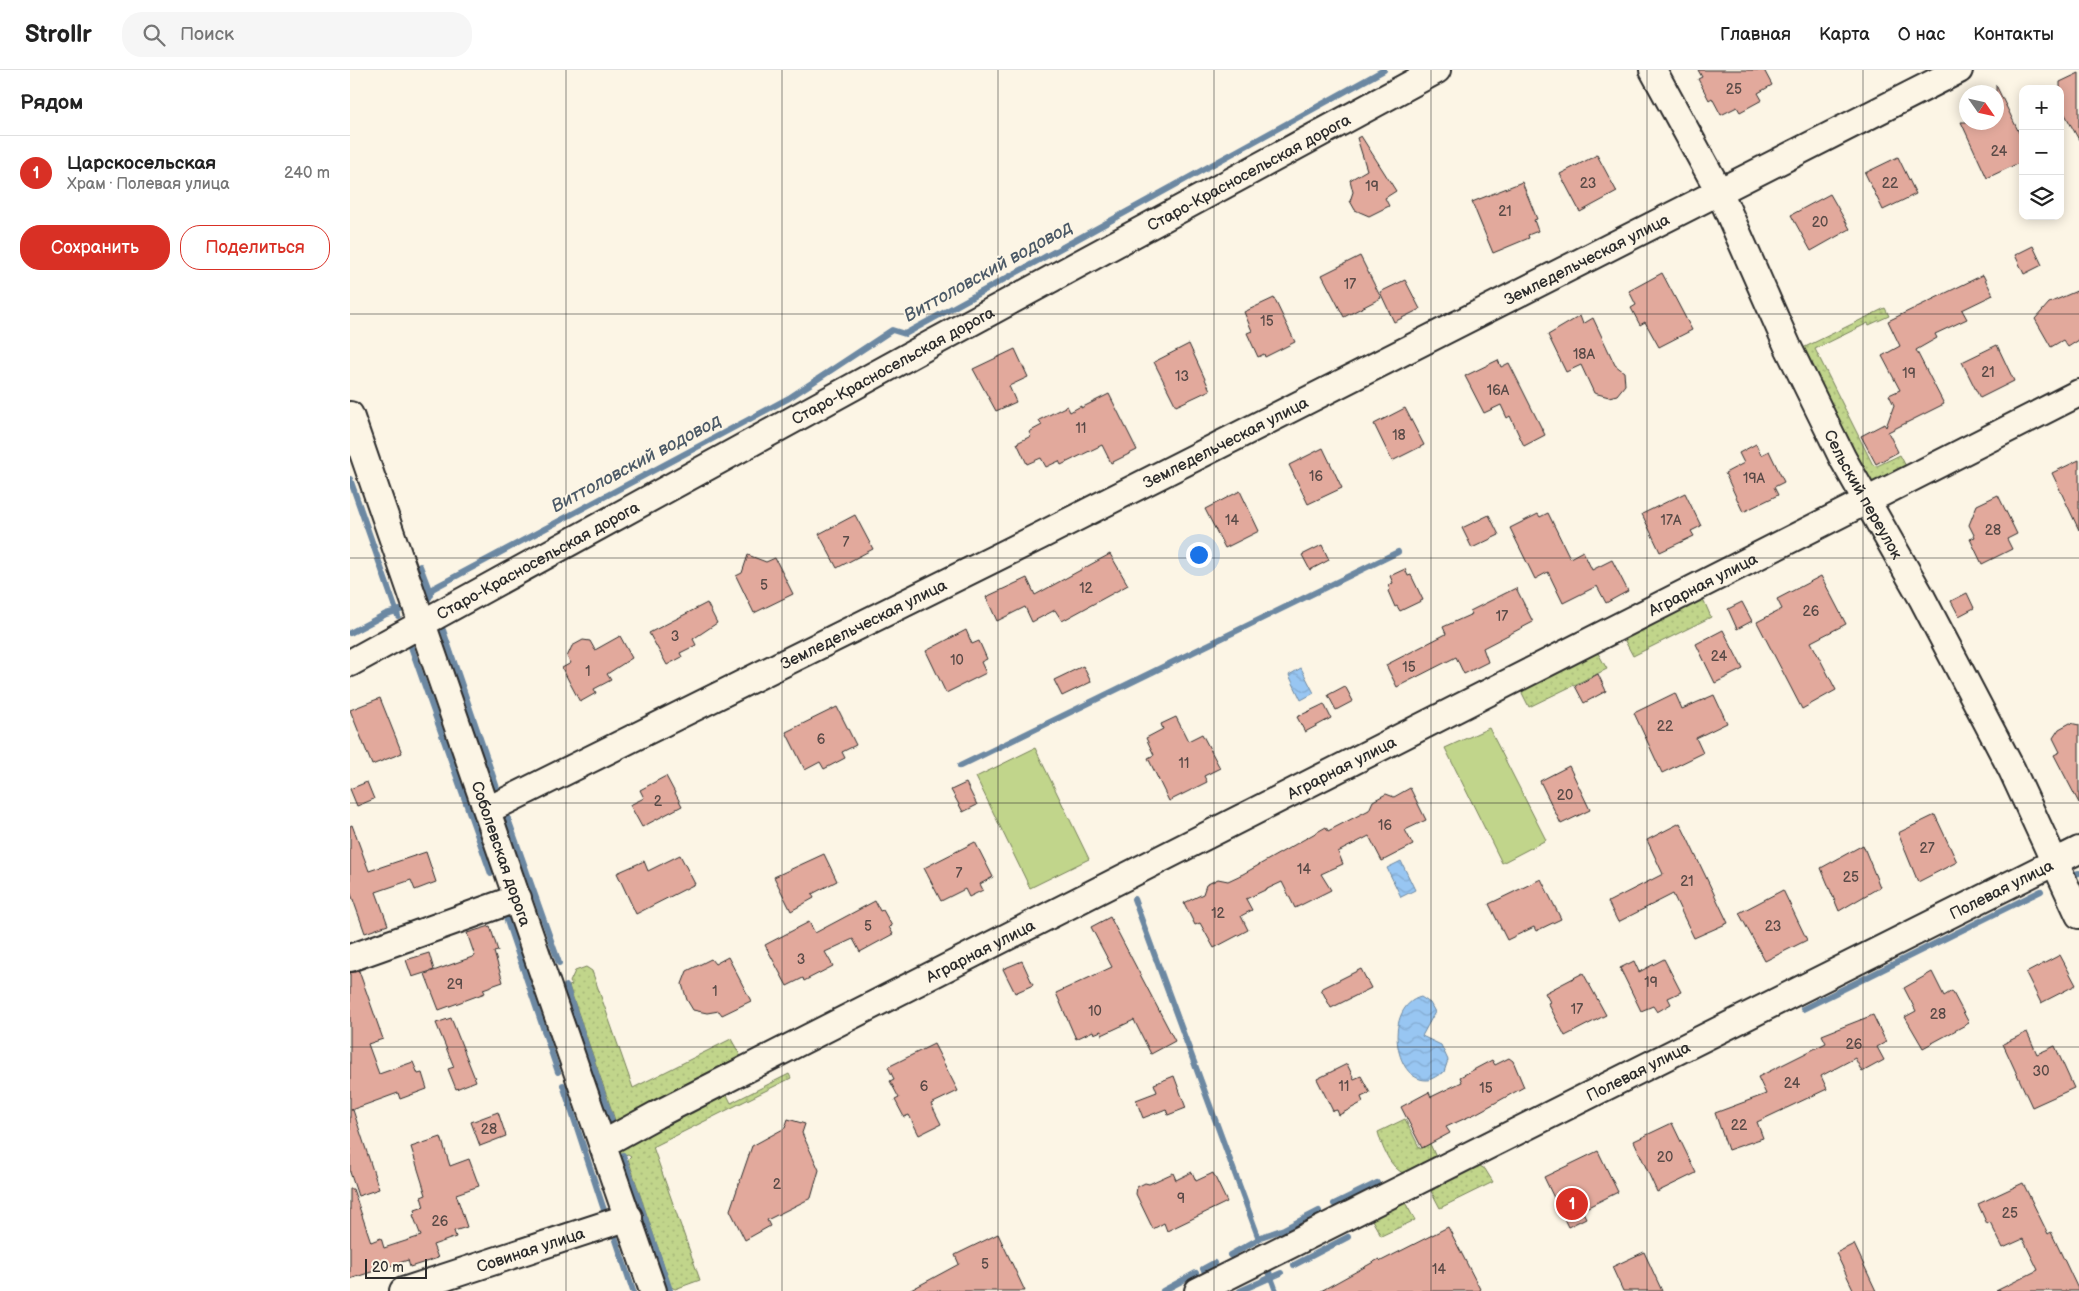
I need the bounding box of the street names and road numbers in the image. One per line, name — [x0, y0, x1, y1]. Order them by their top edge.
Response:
street label: Старо-Красносельская дорога — [1144, 110, 1355, 236]
street label: Земледельческая улица — [1501, 210, 1673, 310]
street label: Старо-Красносельская дорога — [789, 303, 999, 430]
street label: Земледельческая улица — [1140, 393, 1312, 493]
street label: Сельский переулок — [1819, 427, 1906, 563]
street label: Старо-Красносельская дорога — [434, 498, 643, 625]
street label: Аграрная улица — [1645, 550, 1761, 621]
street label: Земледельческая улица — [778, 576, 951, 674]
street label: Аграрная улица — [1284, 733, 1400, 805]
street label: Соболевская дорога — [466, 779, 534, 930]
street label: Полевая улица — [1947, 856, 2057, 924]
street label: Аграрная улица — [922, 916, 1039, 988]
street label: Полевая улица — [1584, 1038, 1694, 1106]
street label: Совиная улица — [474, 1224, 588, 1277]

